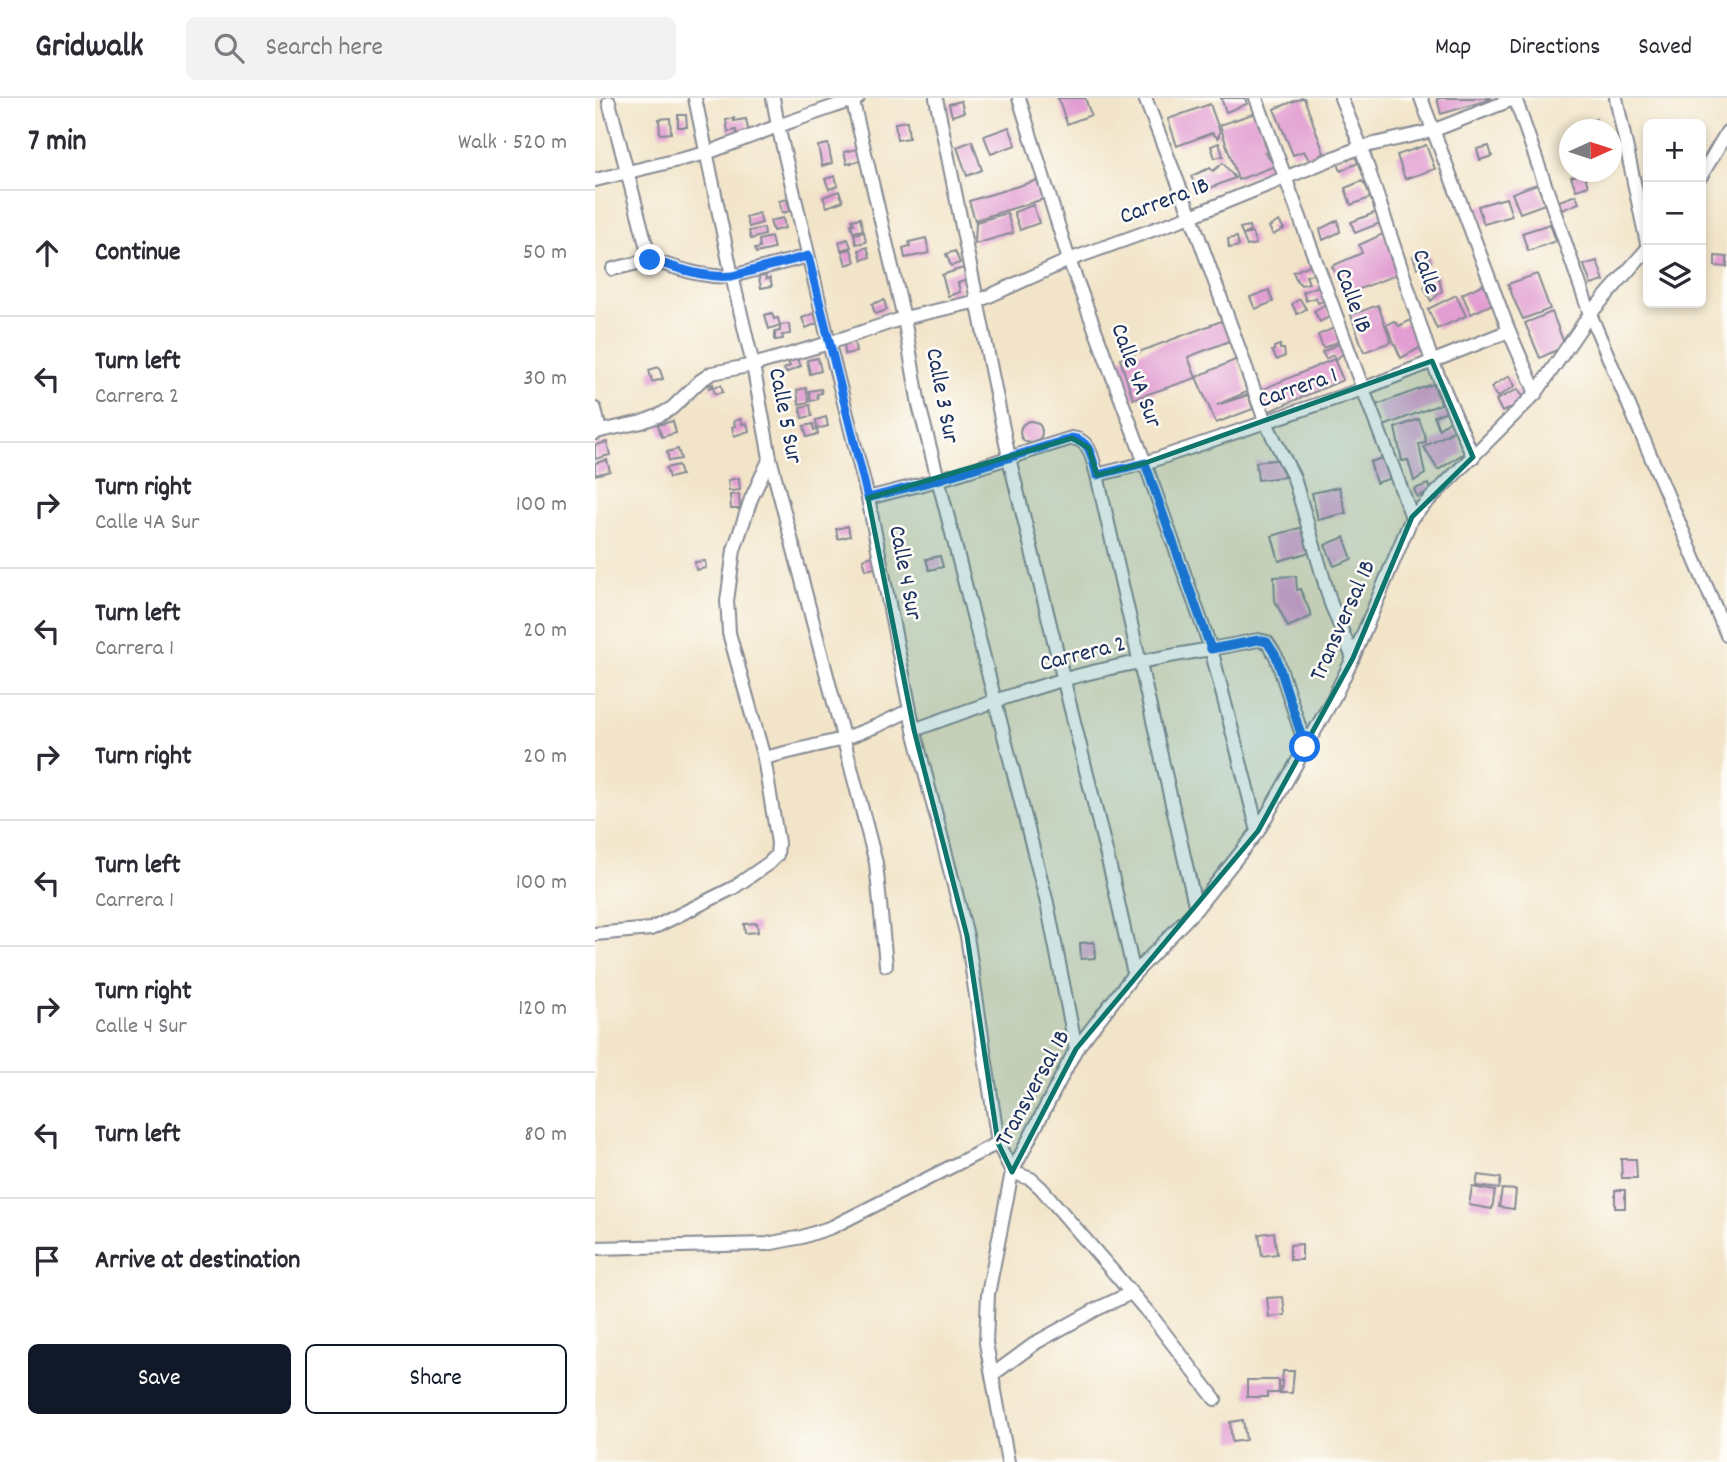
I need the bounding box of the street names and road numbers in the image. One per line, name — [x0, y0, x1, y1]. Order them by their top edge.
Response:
street label: Carrera 1B — [1115, 169, 1215, 235]
street label: Calle — [1402, 245, 1448, 299]
street label: Calle 1B — [1325, 264, 1379, 338]
street label: Calle 4A Sur — [1100, 319, 1170, 433]
street label: Calle 3 Sur — [915, 345, 967, 447]
street label: Carrera 1 — [1254, 360, 1342, 418]
street label: Calle 5 Sur — [758, 365, 810, 467]
street label: Calle 4 Sur — [878, 523, 930, 623]
street label: Transversal 1B — [1302, 555, 1386, 687]
street label: Carrera 2 — [1036, 628, 1130, 682]
street label: Transversal 1B — [988, 1024, 1080, 1154]

